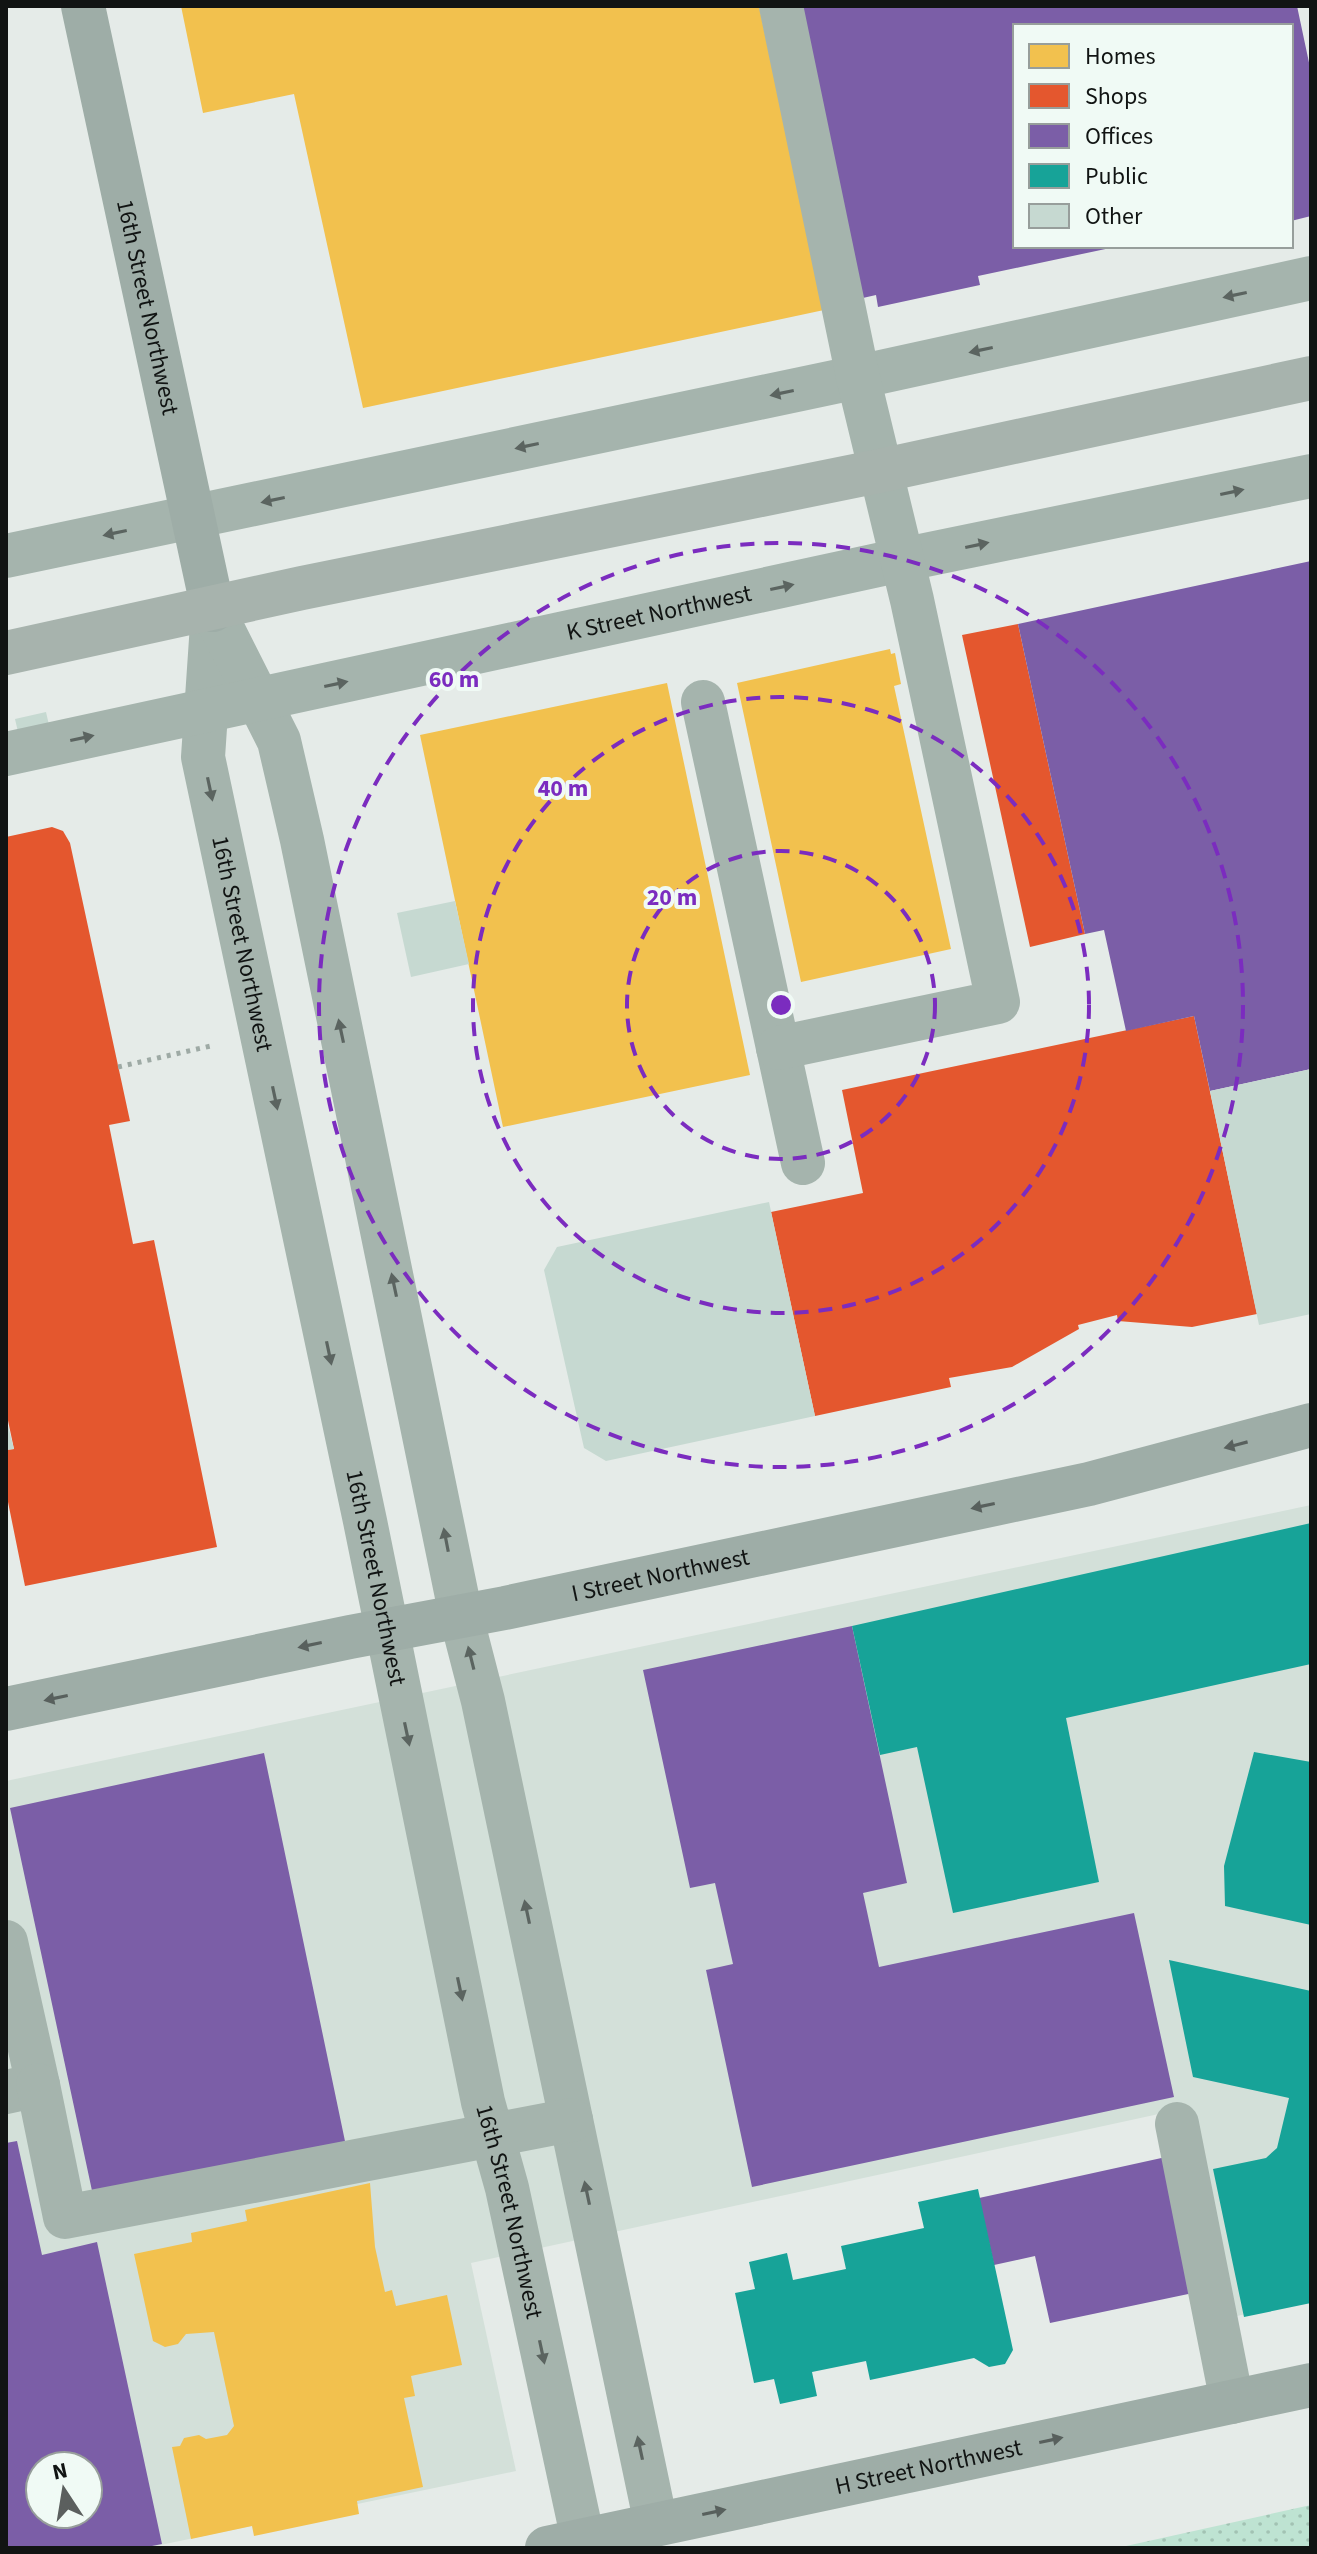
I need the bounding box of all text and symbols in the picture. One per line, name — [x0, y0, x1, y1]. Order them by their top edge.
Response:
legend — [1013, 24, 1293, 248]
text: Homes — [1085, 39, 1156, 74]
text: Shops — [1085, 79, 1147, 114]
text: Offices — [1085, 119, 1153, 154]
text: Public — [1085, 159, 1148, 194]
street label: 16th Street Northwest — [107, 196, 188, 418]
text: Other — [1085, 199, 1143, 234]
one-way arrow — [1222, 289, 1247, 302]
one-way arrow — [968, 344, 993, 357]
one-way arrow — [769, 387, 794, 400]
one-way arrow — [514, 441, 539, 453]
one-way arrow — [1220, 485, 1245, 498]
one-way arrow — [260, 494, 285, 507]
one-way arrow — [103, 527, 128, 540]
one-way arrow — [965, 538, 990, 550]
street label: K Street Northwest — [563, 576, 755, 650]
one-way arrow — [769, 580, 794, 593]
text: 60 m — [429, 662, 479, 697]
one-way arrow — [324, 677, 349, 690]
one-way arrow — [70, 731, 95, 744]
text: 40 m — [538, 771, 588, 806]
one-way arrow — [204, 777, 217, 802]
street label: 16th Street Northwest — [202, 833, 282, 1055]
text: 20 m — [647, 880, 697, 915]
centre of rings — [767, 991, 795, 1019]
one-way arrow — [334, 1018, 347, 1043]
one-way arrow — [269, 1086, 282, 1111]
one-way arrow — [387, 1272, 400, 1297]
one-way arrow — [323, 1340, 336, 1365]
one-way arrow — [1223, 1440, 1248, 1452]
street label: 16th Street Northwest — [337, 1466, 415, 1689]
one-way arrow — [970, 1500, 995, 1513]
one-way arrow — [440, 1527, 452, 1552]
street label: I Street Northwest — [568, 1540, 753, 1611]
one-way arrow — [297, 1639, 322, 1652]
one-way arrow — [465, 1645, 477, 1670]
one-way arrow — [43, 1693, 68, 1705]
one-way arrow — [401, 1722, 414, 1747]
one-way arrow — [520, 1899, 533, 1924]
one-way arrow — [454, 1977, 467, 2002]
street label: 16th Street Northwest — [466, 2100, 552, 2322]
one-way arrow — [580, 2181, 593, 2206]
one-way arrow — [536, 2339, 549, 2364]
street label: H Street Northwest — [832, 2430, 1025, 2504]
one-way arrow — [1039, 2433, 1064, 2446]
one-way arrow — [633, 2435, 646, 2460]
north arrow — [24, 2450, 104, 2530]
text: N — [50, 2454, 71, 2489]
one-way arrow — [702, 2505, 727, 2518]

